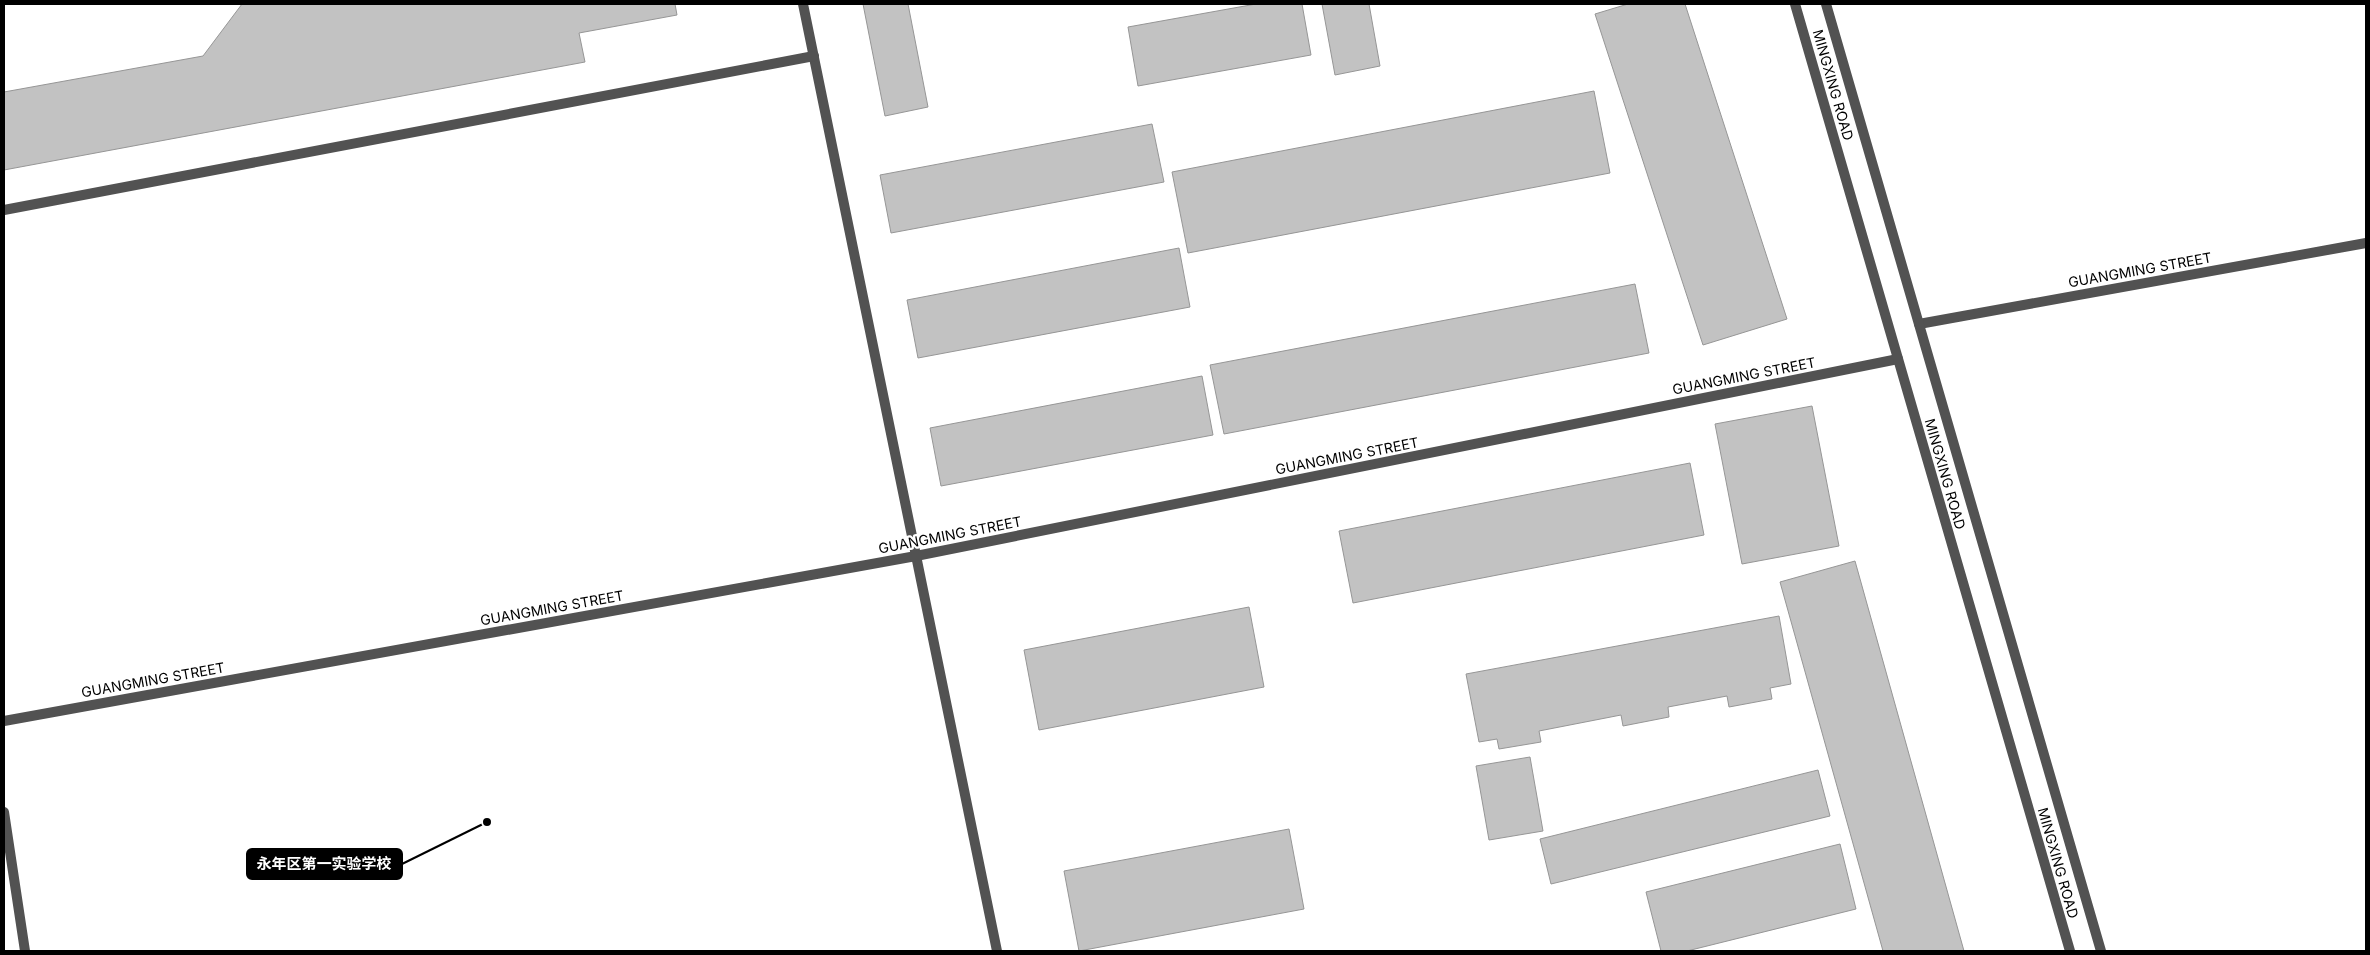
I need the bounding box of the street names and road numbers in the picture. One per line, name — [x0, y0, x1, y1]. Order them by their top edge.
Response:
street label: MINGXING ROAD — [1810, 27, 1857, 142]
street label: GUANGMING STREET — [2067, 249, 2213, 291]
street label: GUANGMING STREET — [1671, 353, 1817, 398]
street label: MINGXING ROAD — [1922, 416, 1969, 531]
street label: GUANGMING STREET — [1274, 433, 1420, 478]
street label: GUANGMING STREET — [877, 512, 1023, 557]
street label: GUANGMING STREET — [479, 587, 625, 629]
street label: GUANGMING STREET — [80, 659, 226, 701]
street label: MINGXING ROAD — [2035, 805, 2082, 920]

